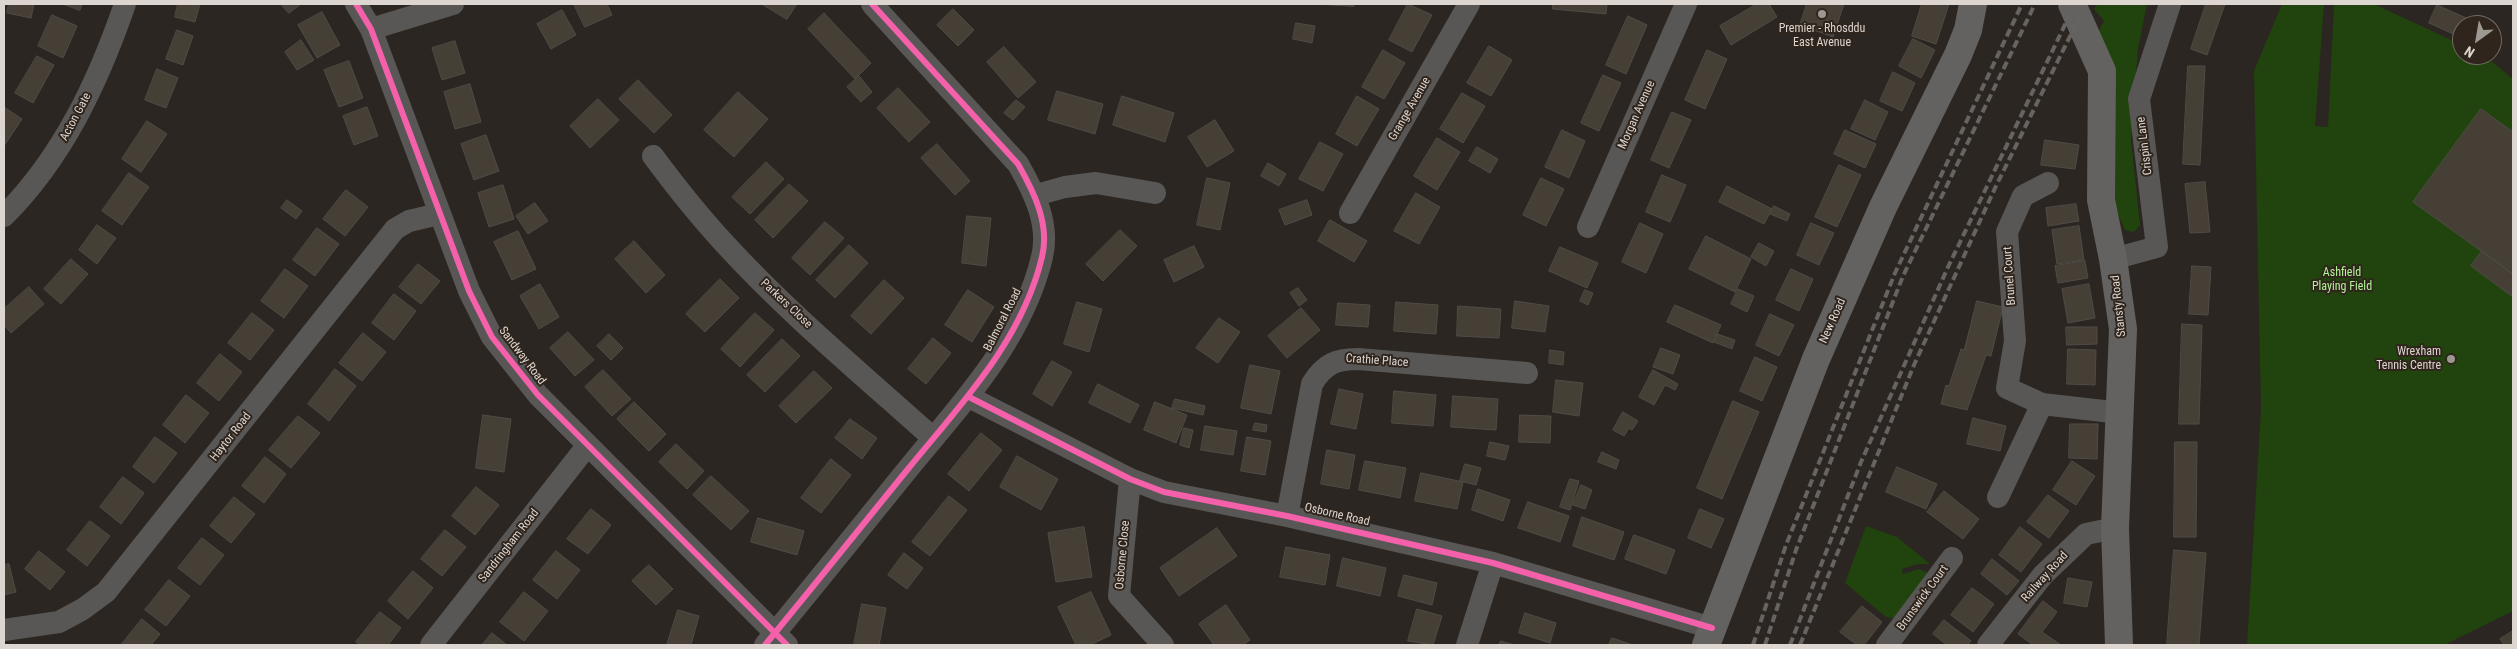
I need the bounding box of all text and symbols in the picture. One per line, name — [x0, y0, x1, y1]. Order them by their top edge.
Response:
marker: Premier - Rhosddu East Avenue — [1816, 8, 1828, 20]
north arrow — [2452, 15, 2502, 65]
place label: Premier - Rhosddu East Avenue — [1779, 22, 1865, 50]
text: N — [2462, 43, 2477, 61]
street label: Grange Avenue — [1386, 75, 1434, 143]
street label: Morgan Avenue — [1615, 79, 1659, 151]
street label: Acton Gate — [57, 90, 95, 144]
street label: Crispin Lane — [2134, 116, 2156, 176]
street label: Brunel Court — [2001, 246, 2019, 306]
park label: Ashfield Playing Field — [2312, 266, 2372, 294]
street label: Stansty Road — [2109, 274, 2129, 338]
street label: Parkers Close — [757, 276, 815, 332]
street label: Balmoral Road — [981, 286, 1025, 354]
street label: New Road — [1817, 296, 1849, 346]
street label: Sandway Road — [495, 324, 549, 388]
place label: Wrexham Tennis Centre — [2376, 345, 2441, 373]
street label: Crathie Place — [1345, 352, 1409, 370]
marker: Wrexham Tennis Centre — [2445, 353, 2457, 365]
street label: Haytor Road — [207, 410, 255, 464]
street label: Osborne Road — [1303, 500, 1371, 530]
street label: Sandringham Road — [476, 506, 542, 586]
street label: Osborne Close — [1113, 520, 1133, 590]
street label: Railway Road — [2019, 549, 2071, 605]
street label: Brunswick Court — [1894, 562, 1952, 634]

